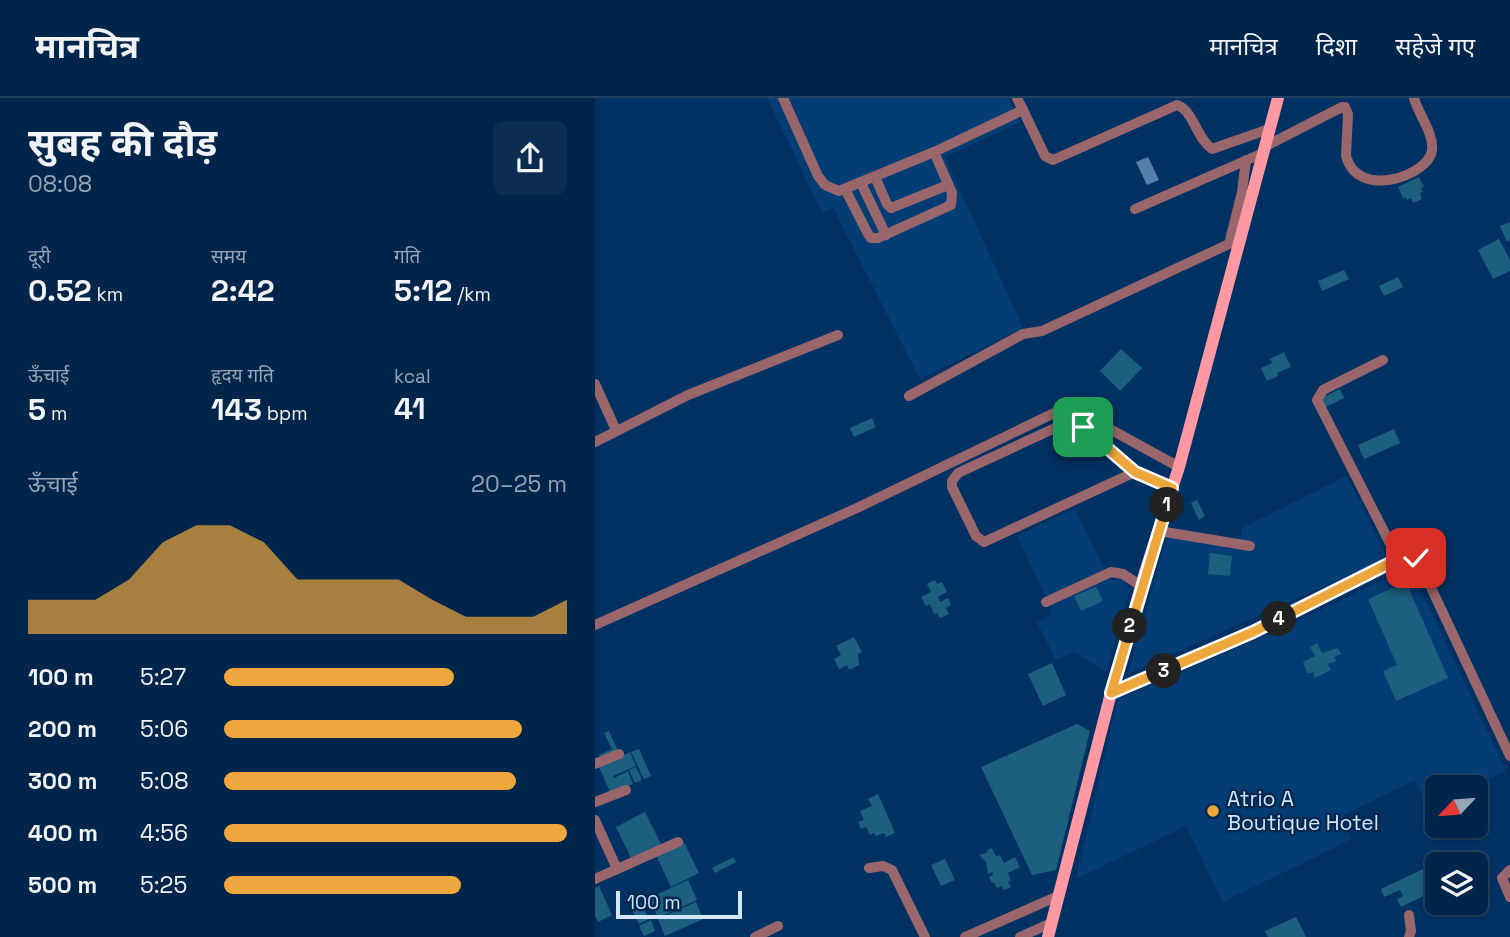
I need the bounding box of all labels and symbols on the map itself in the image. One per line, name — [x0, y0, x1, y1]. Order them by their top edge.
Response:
pin — [1053, 397, 1113, 457]
pin: 1 — [1149, 488, 1185, 522]
pin — [1386, 528, 1446, 588]
pin: 4 — [1261, 602, 1297, 636]
pin: 2 — [1113, 608, 1147, 644]
pin: 3 — [1147, 654, 1181, 688]
north arrow — [1425, 775, 1487, 838]
place label: Atrio A Boutique Hotel — [1227, 785, 1379, 836]
marker: Atrio A Boutique Hotel — [1205, 803, 1221, 819]
scale bar — [616, 888, 742, 920]

